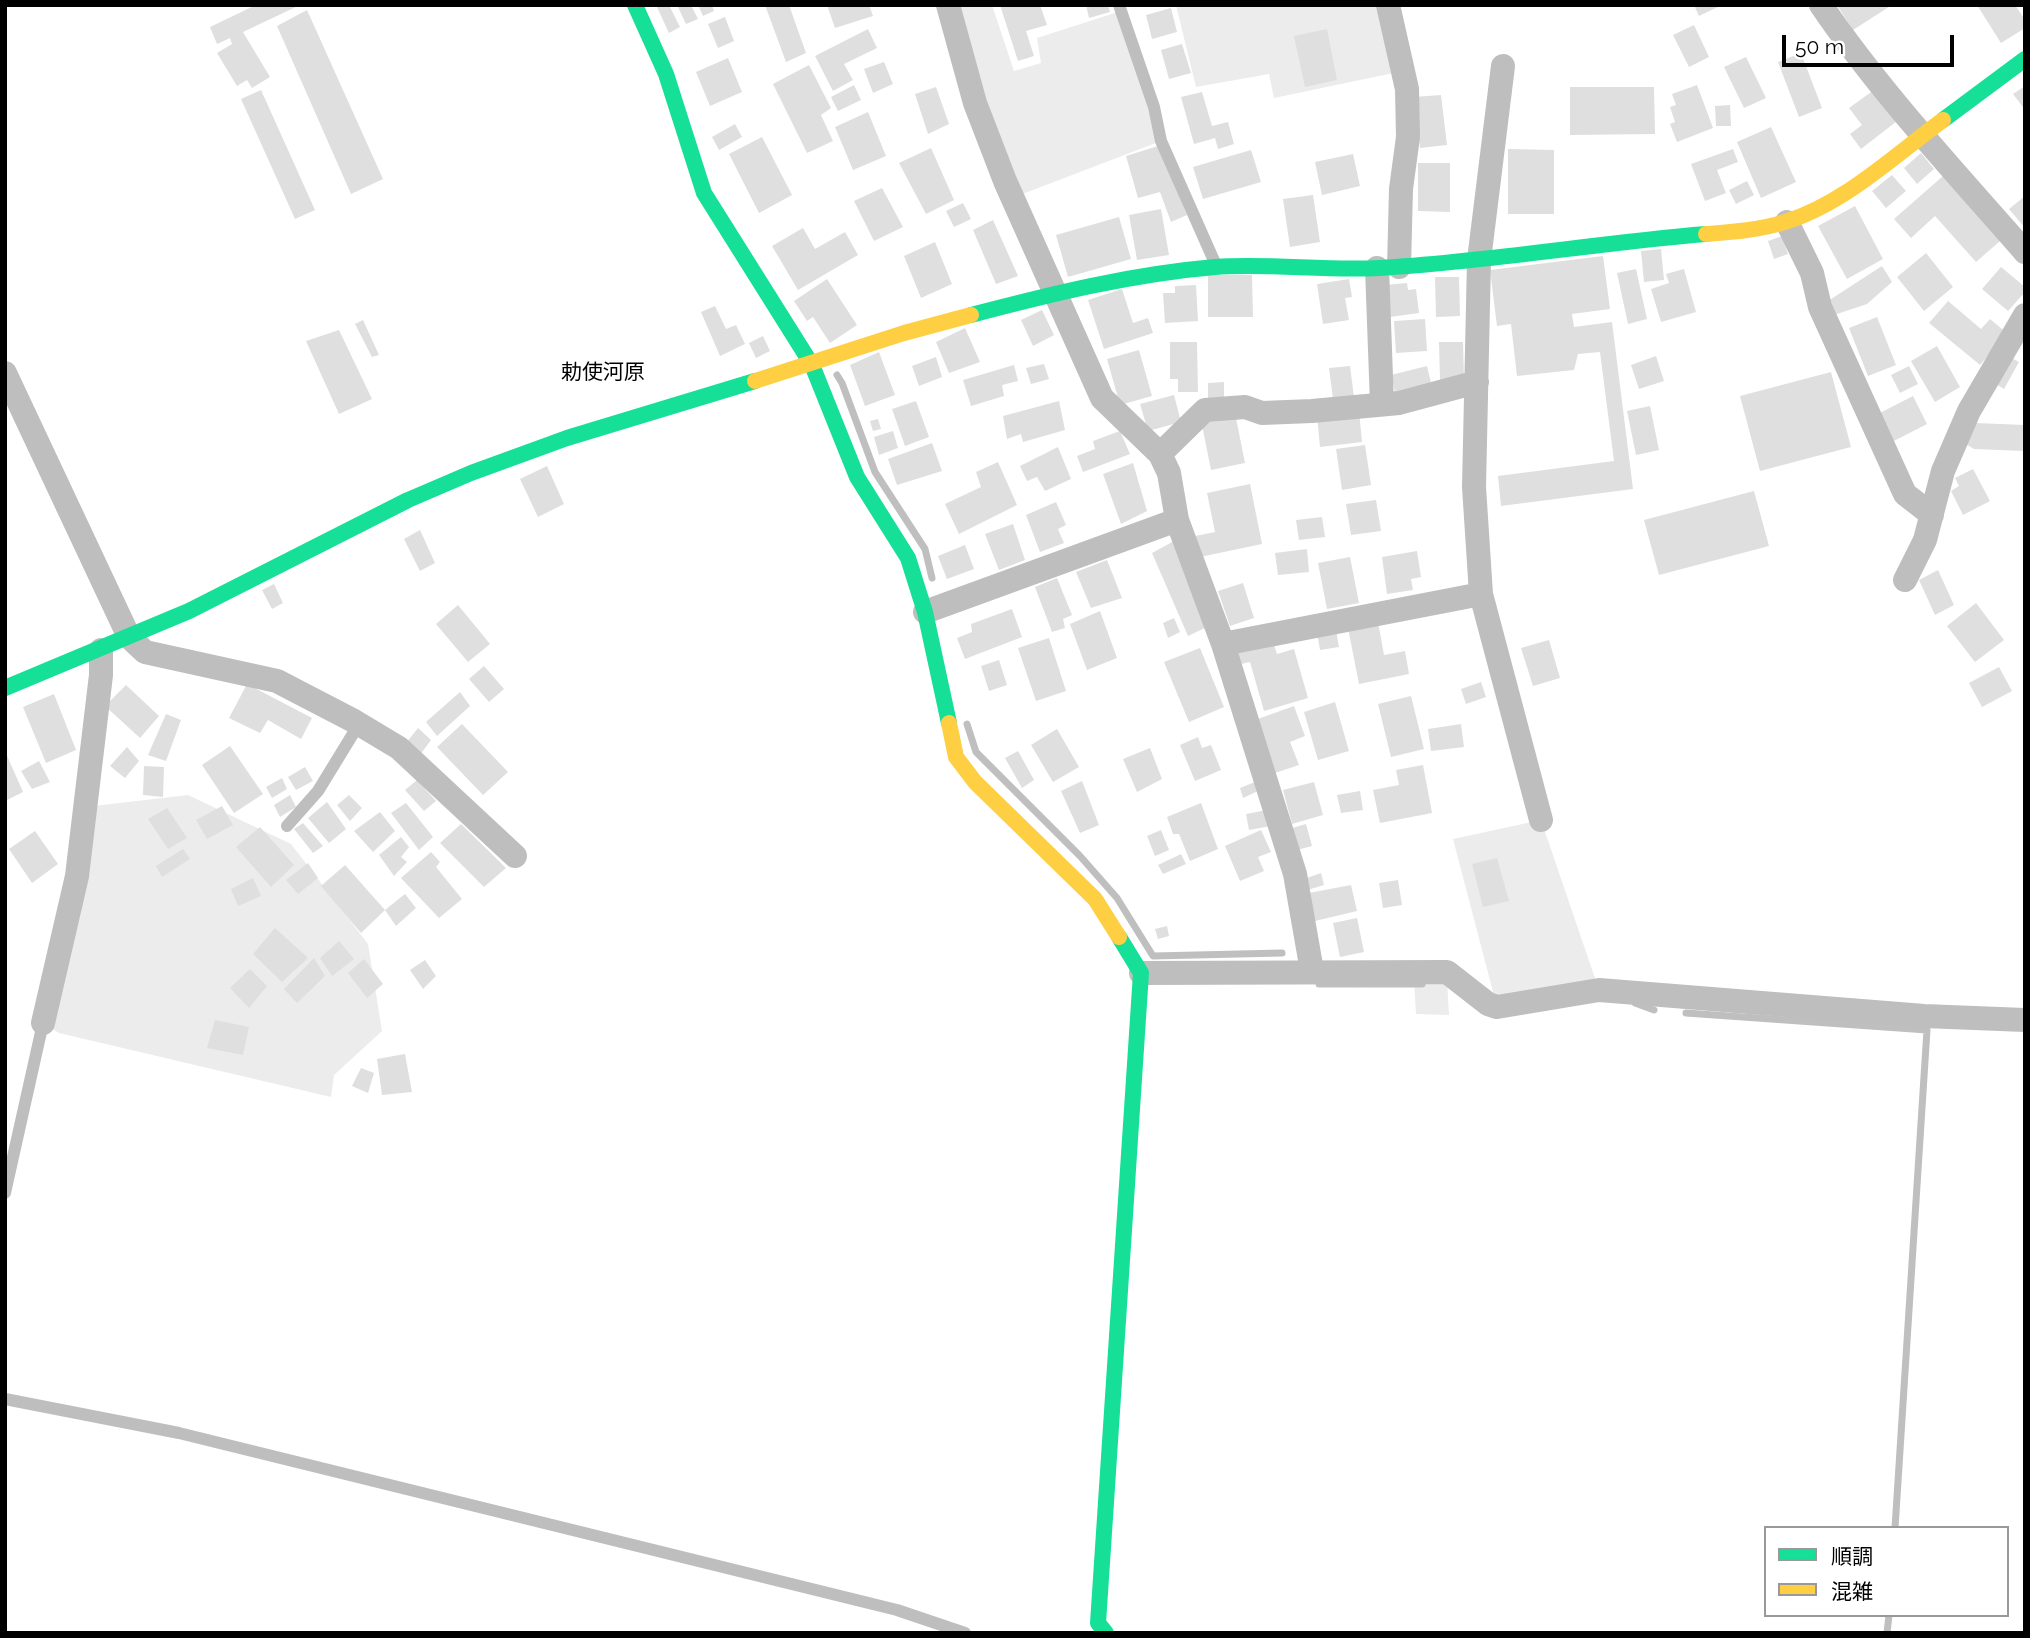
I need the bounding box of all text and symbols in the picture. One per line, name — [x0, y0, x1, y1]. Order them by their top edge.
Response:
scale bar — [1785, 21, 1956, 65]
text: 50 m — [1795, 34, 1844, 59]
district label: 勅使河原 — [561, 360, 645, 386]
legend — [1764, 1526, 2009, 1617]
text: 順調 — [1831, 1544, 1873, 1569]
text: 混雑 — [1831, 1579, 1873, 1604]

